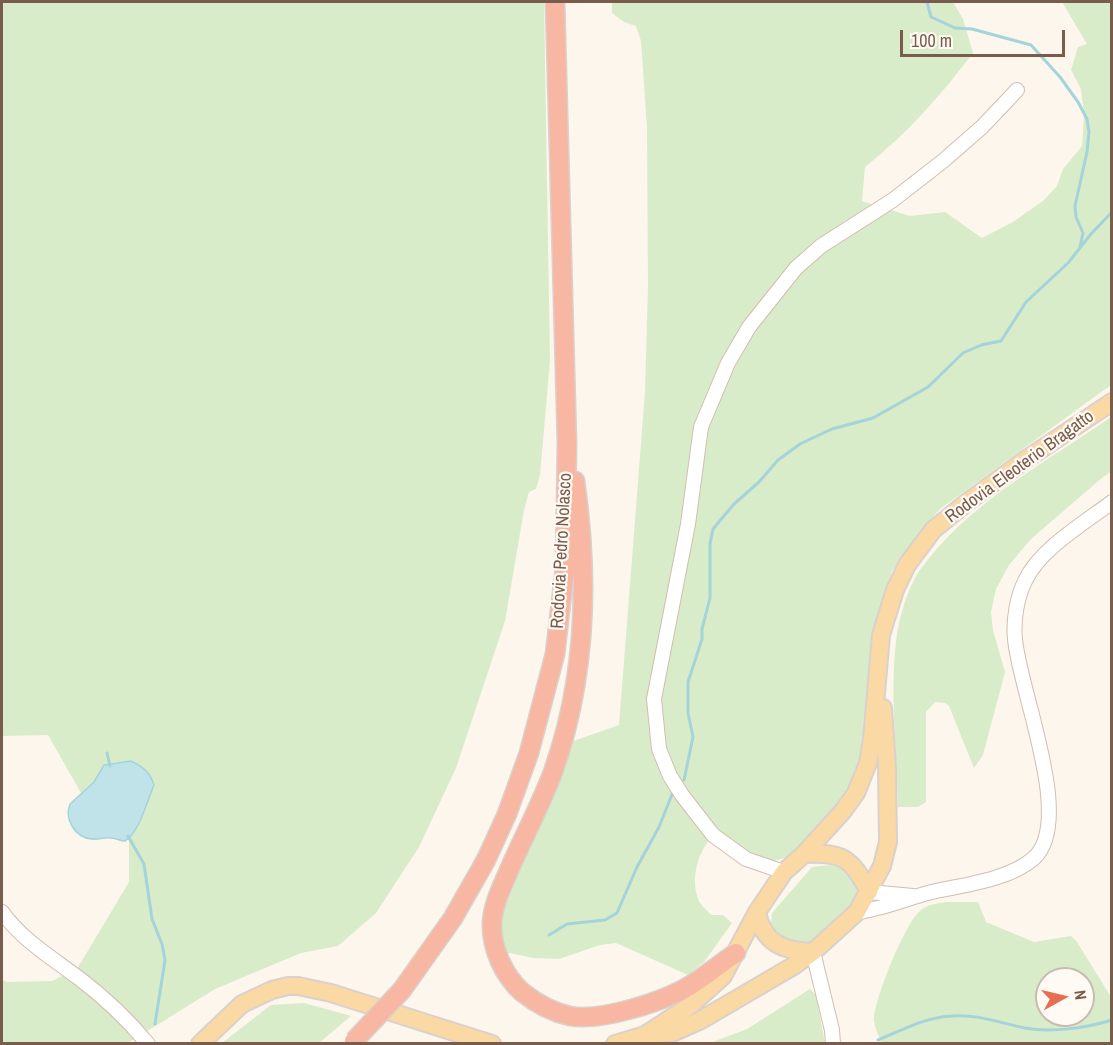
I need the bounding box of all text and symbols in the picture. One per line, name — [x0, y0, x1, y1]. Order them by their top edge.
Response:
scale bar — [903, 18, 1068, 56]
text: 100 m — [911, 28, 952, 53]
street label: Rodovia Eleoterio Bragatto — [942, 406, 1098, 528]
street label: Rodovia Pedro Nolasco — [547, 473, 577, 629]
north arrow — [1035, 967, 1095, 1027]
text: N — [1069, 989, 1092, 1001]

